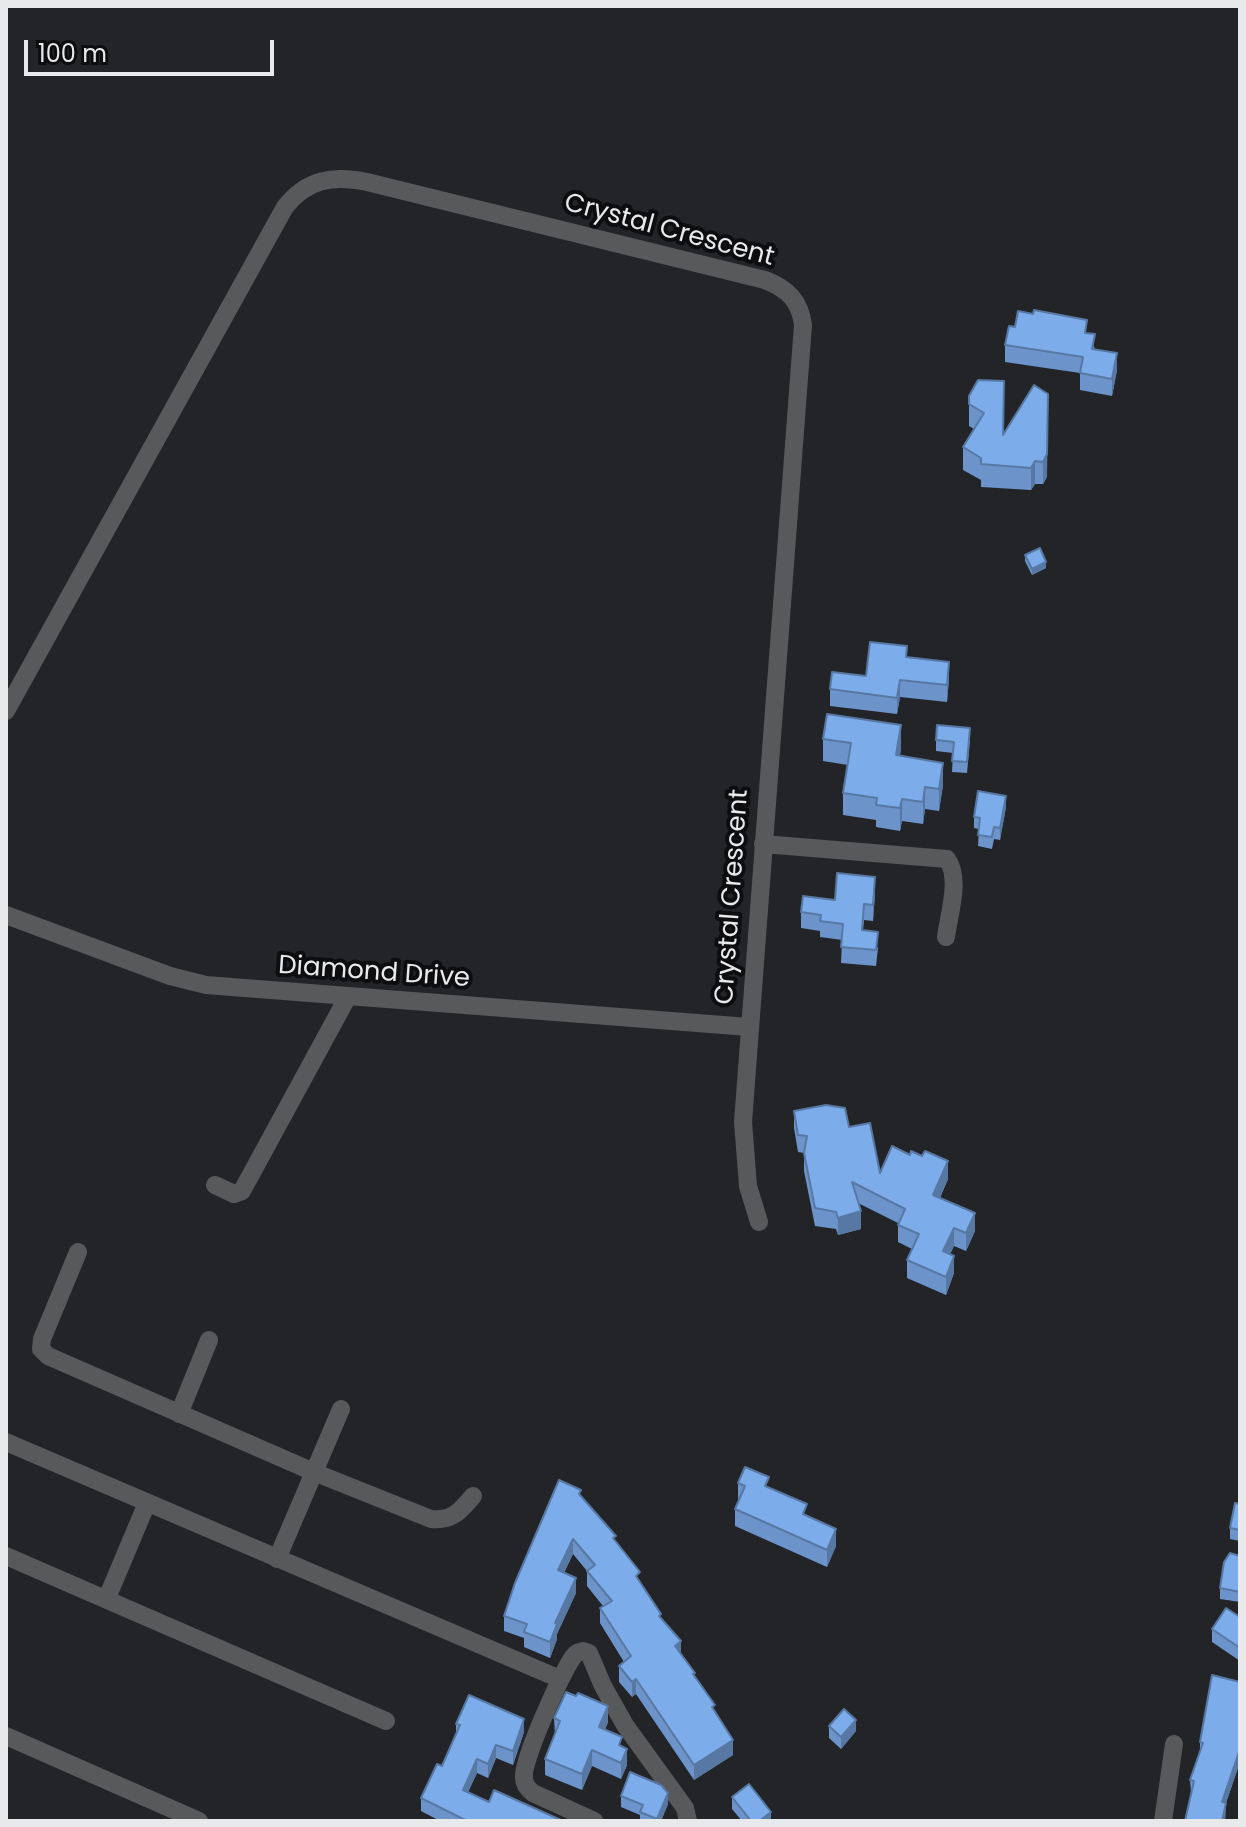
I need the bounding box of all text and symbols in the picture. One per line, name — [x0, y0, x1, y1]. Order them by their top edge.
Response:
scale bar — [28, 24, 278, 74]
text: 100 m — [38, 37, 107, 70]
street label: Crystal Crescent — [561, 188, 777, 274]
street label: Crystal Crescent — [710, 788, 756, 1006]
street label: Diamond Drive — [277, 951, 471, 995]

